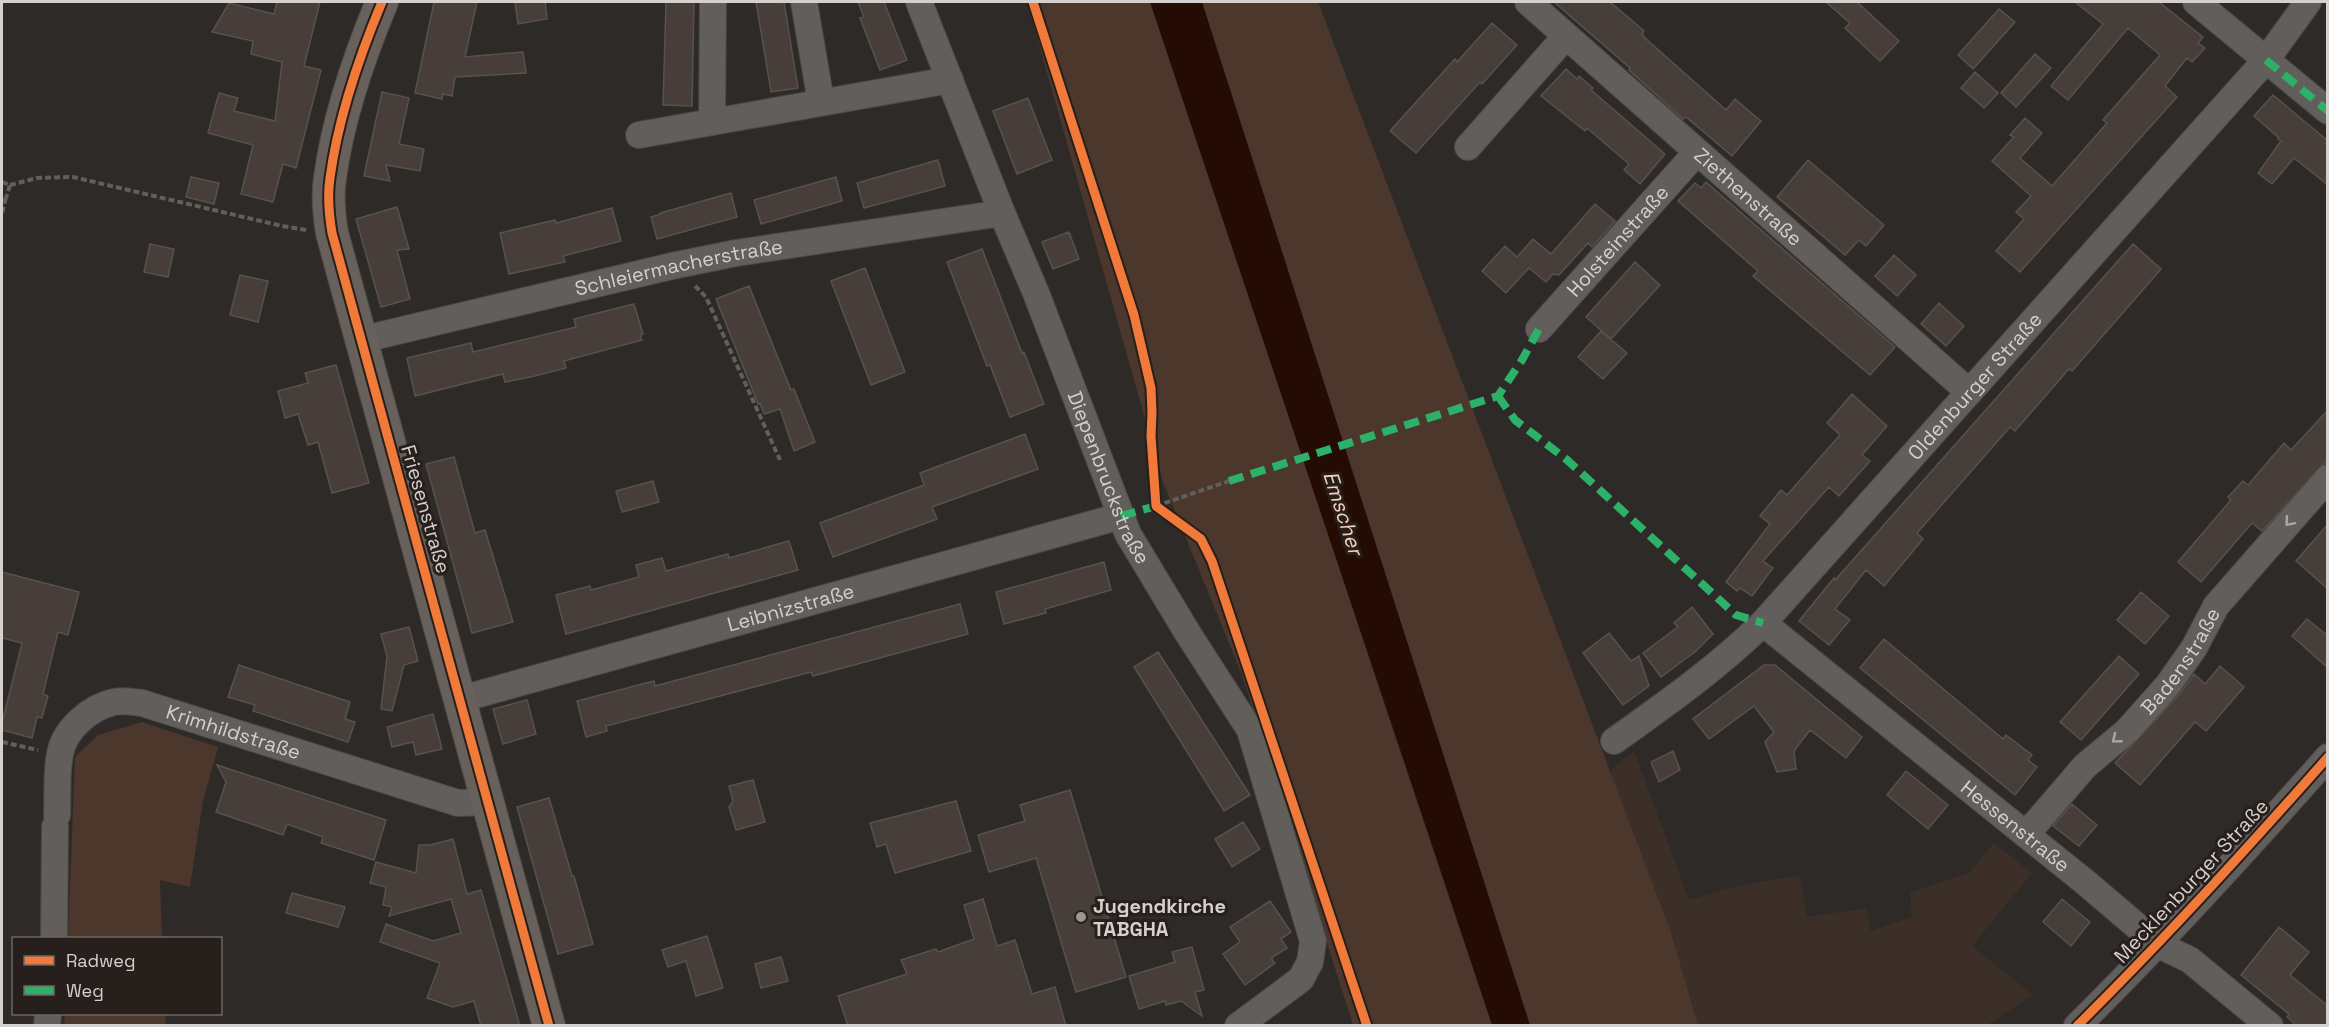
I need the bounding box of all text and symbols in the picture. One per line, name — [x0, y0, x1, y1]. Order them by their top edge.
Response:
street label: Ziethenstraße — [1689, 142, 1808, 252]
street label: Holsteinstraße — [1561, 180, 1674, 302]
street label: Schleiermacherstraße — [572, 233, 784, 302]
street label: Oldenburger Straße — [1902, 307, 2048, 465]
street label: Diepenbruckstraße — [1062, 387, 1156, 569]
street label: Friesenstraße — [395, 442, 457, 576]
water label: Emscher — [1317, 467, 1370, 560]
one-way arrow — [2285, 515, 2296, 526]
street label: Leibnizstraße — [724, 578, 857, 638]
street label: Badenstraße — [2135, 603, 2226, 720]
street label: Krimhildstraße — [163, 698, 304, 765]
one-way arrow — [2112, 732, 2123, 743]
street label: Hessenstraße — [1956, 774, 2075, 878]
street label: Mecklenburger Straße — [2108, 793, 2274, 969]
place label: Jugendkirche TABGHA — [1093, 893, 1226, 942]
marker: Jugendkirche TABGHA — [1074, 910, 1088, 924]
legend — [12, 937, 222, 1015]
text: Radweg — [66, 949, 136, 972]
text: Weg — [66, 979, 104, 1002]

